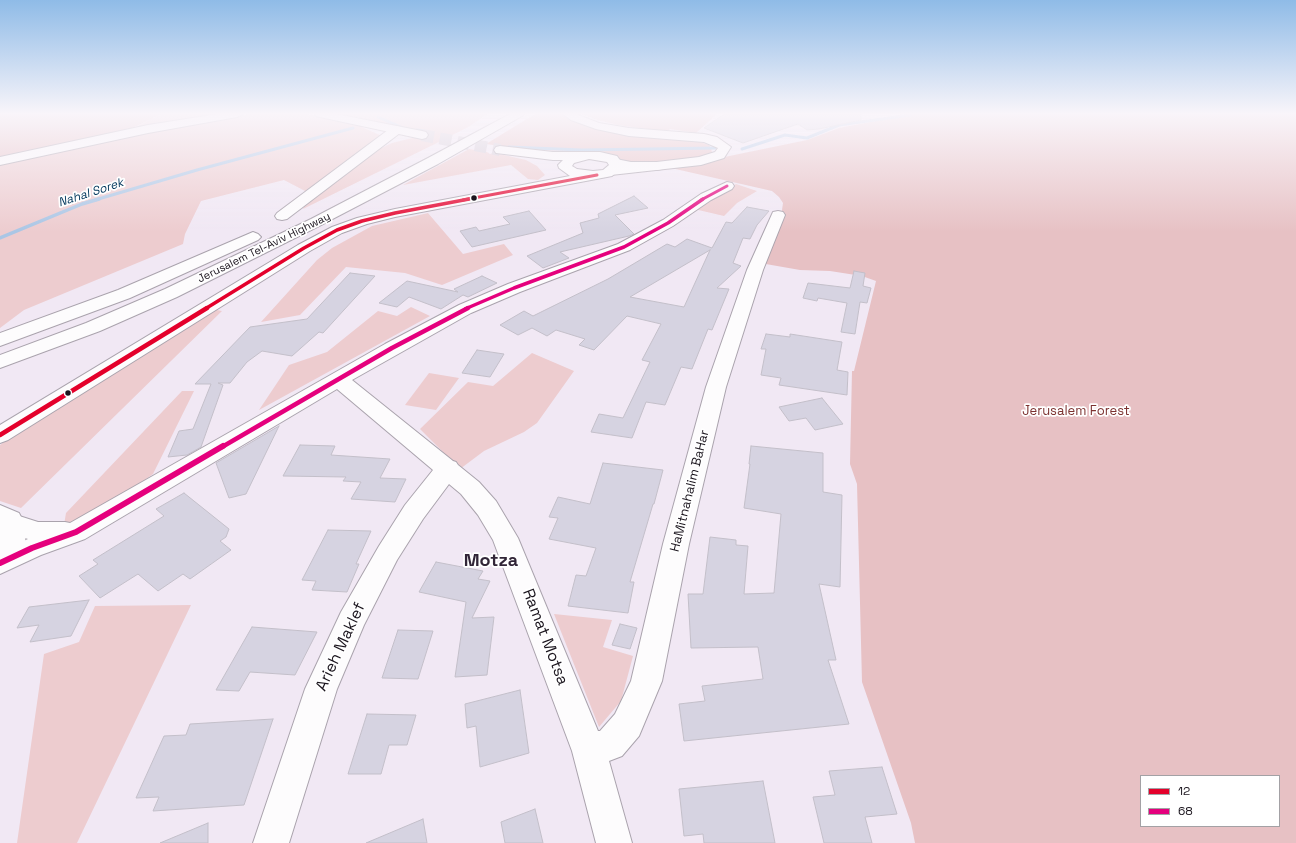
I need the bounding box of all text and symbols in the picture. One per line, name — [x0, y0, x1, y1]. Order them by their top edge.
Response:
water label: Nahal Sorek — [57, 176, 125, 210]
unlabelled marker — [469, 193, 479, 203]
street label: Jerusalem Tel-Aviv Highway — [195, 210, 333, 286]
unlabelled marker — [63, 388, 73, 398]
park label: Jerusalem Forest — [1022, 403, 1130, 419]
street label: HaMitnahalim BaHar — [667, 428, 713, 554]
district label: Motza — [464, 550, 518, 572]
street label: Ramat Motsa — [518, 586, 572, 688]
street label: Arieh Maklef — [312, 600, 370, 694]
legend — [1140, 775, 1280, 827]
text: 12 — [1178, 783, 1190, 799]
text: 68 — [1178, 803, 1193, 819]

